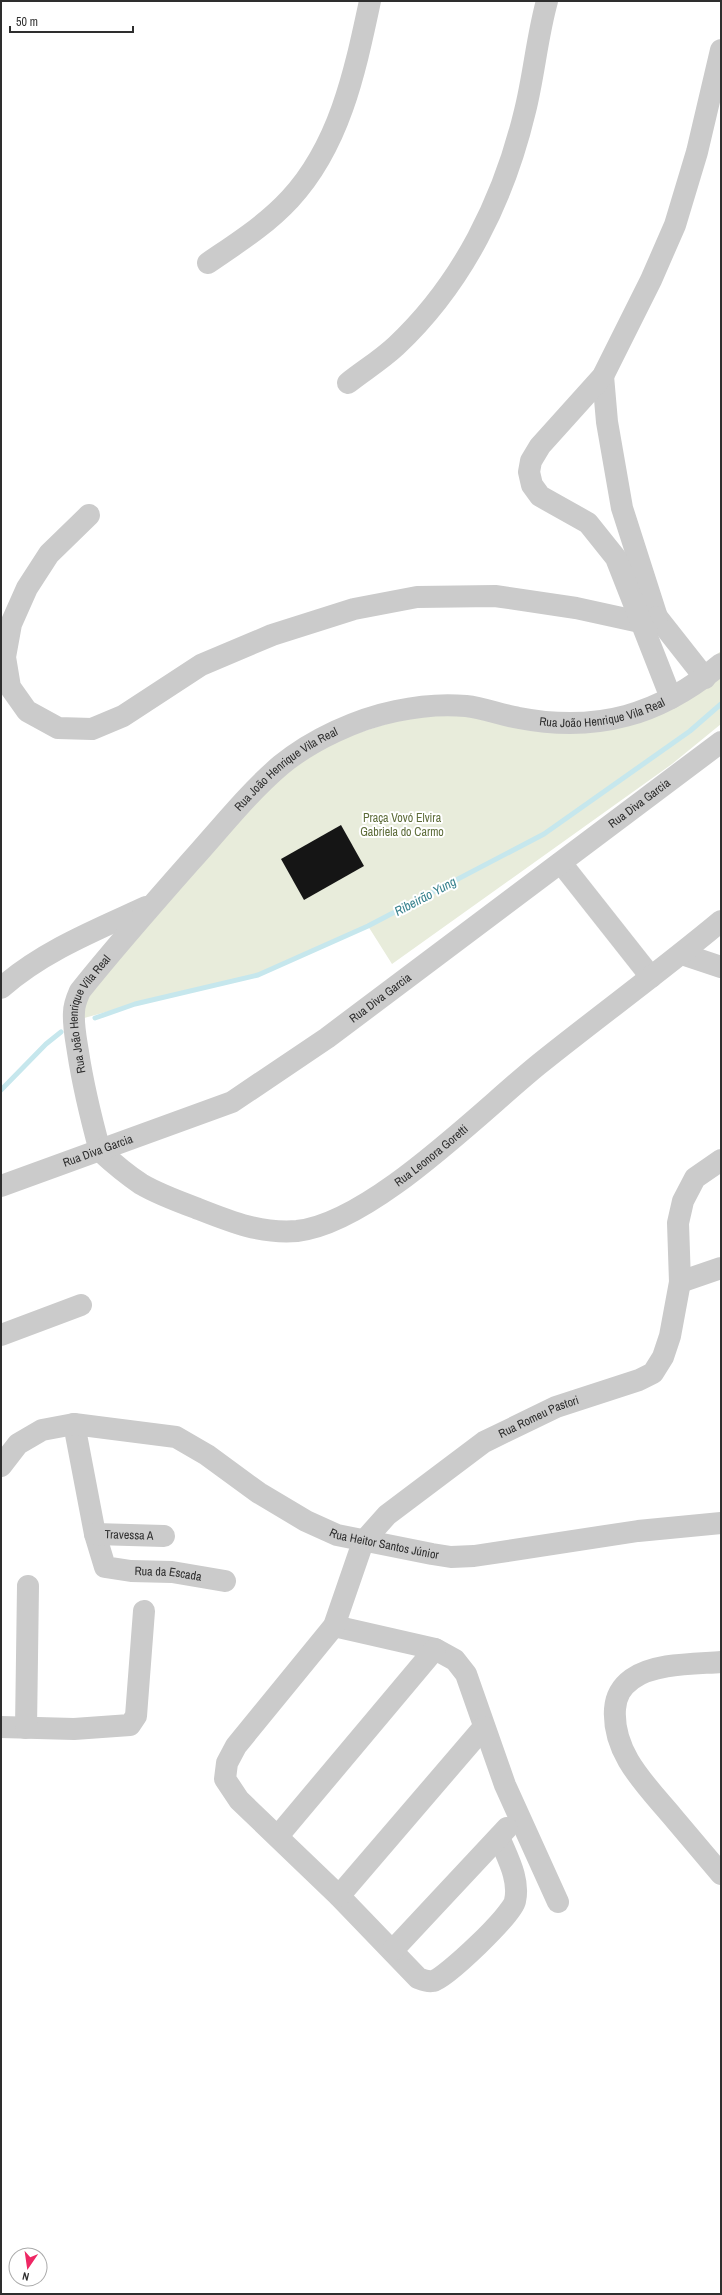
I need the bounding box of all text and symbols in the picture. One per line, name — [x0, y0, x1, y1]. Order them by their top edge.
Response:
scale bar — [10, 8, 133, 34]
text: 50 m — [16, 14, 38, 30]
street label: Rua João Henrique Vila Real — [539, 694, 668, 731]
street label: Rua João Henrique Vila Real — [231, 724, 340, 814]
street label: Rua Diva Garcia — [605, 775, 674, 832]
park label: Praça Vovó Elvira Gabriela do Carmo — [360, 810, 444, 840]
water label: Ribeirão Yung — [391, 873, 459, 920]
street label: Rua João Henrique Vila Real — [66, 952, 114, 1075]
street label: Rua Diva Garcia — [346, 969, 415, 1026]
street label: Rua Leonora Goretti — [391, 1121, 471, 1190]
street label: Rua Diva Garcia — [61, 1131, 136, 1171]
street label: Rua Romeu Pastori — [496, 1392, 581, 1442]
street label: Rua Heitor Santos Júnior — [327, 1525, 441, 1563]
street label: Travessa A — [104, 1526, 154, 1544]
street label: Rua da Escada — [134, 1563, 203, 1585]
north arrow — [8, 2247, 48, 2287]
text: N — [21, 2269, 30, 2284]

